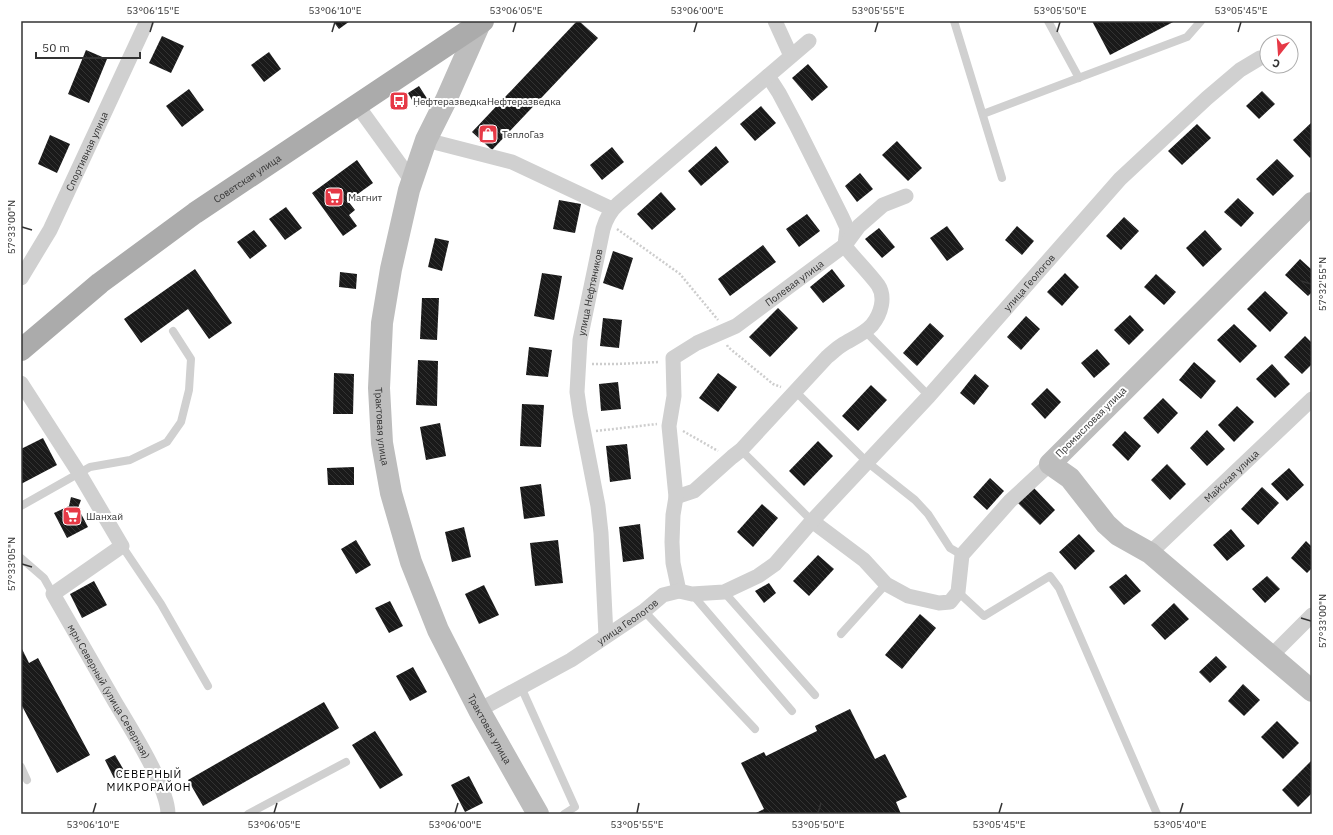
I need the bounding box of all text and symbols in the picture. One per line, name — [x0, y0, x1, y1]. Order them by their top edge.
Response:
text: 53°06'15"E — [126, 4, 180, 17]
text: 53°06'10"E — [308, 4, 362, 17]
text: 53°06'05"E — [489, 4, 543, 17]
text: 53°06'00"E — [670, 4, 724, 17]
text: 53°05'55"E — [851, 4, 905, 17]
text: 53°05'50"E — [1033, 4, 1087, 17]
text: 53°05'45"E — [1214, 4, 1268, 17]
scale bar — [36, 34, 140, 60]
north arrow — [1259, 34, 1299, 74]
text: 50 m — [42, 40, 70, 55]
text: С — [1271, 56, 1282, 71]
bus stop icon: НефтеразведкаНефтеразведка — [388, 90, 410, 112]
place label: НефтеразведкаНефтеразведка — [413, 95, 562, 108]
street label: Спортивная улица — [63, 109, 111, 193]
shop icon: ТеплоГаз — [477, 123, 499, 145]
place label: ТеплоГаз — [502, 128, 544, 141]
street label: Советская улица — [211, 151, 284, 206]
supermarket icon: Магнит — [323, 186, 345, 208]
place label: Магнит — [348, 191, 383, 204]
text: 57°33'00"N — [5, 200, 18, 254]
street label: улица Нефтяников — [575, 248, 605, 337]
street label: улица Геологов — [1000, 251, 1058, 314]
street label: Полевая улица — [762, 256, 827, 309]
text: 57°32'55"N — [1316, 257, 1329, 311]
street label: Промысловая улица — [1053, 383, 1130, 460]
street label: Трактовая улица — [372, 387, 393, 467]
street label: Майская улица — [1201, 446, 1262, 505]
supermarket icon: Шанхай — [61, 505, 83, 527]
place label: Шанхай — [86, 510, 123, 523]
text: 57°33'05"N — [5, 537, 18, 591]
text: 57°33'00"N — [1316, 594, 1329, 648]
street label: улица Геологов — [594, 596, 661, 647]
street label: мрн Северный (улица Северная) — [65, 622, 153, 761]
street label: Трактовая улица — [465, 691, 515, 767]
district label: СЕВЕРНЫЙ МИКРОРАЙОН — [106, 767, 192, 794]
text: 53°06'10"E — [66, 818, 120, 831]
text: 53°06'05"E — [247, 818, 301, 831]
text: 53°06'00"E — [428, 818, 482, 831]
text: 53°05'55"E — [610, 818, 664, 831]
text: 53°05'50"E — [791, 818, 845, 831]
text: 53°05'45"E — [972, 818, 1026, 831]
text: 53°05'40"E — [1153, 818, 1207, 831]

